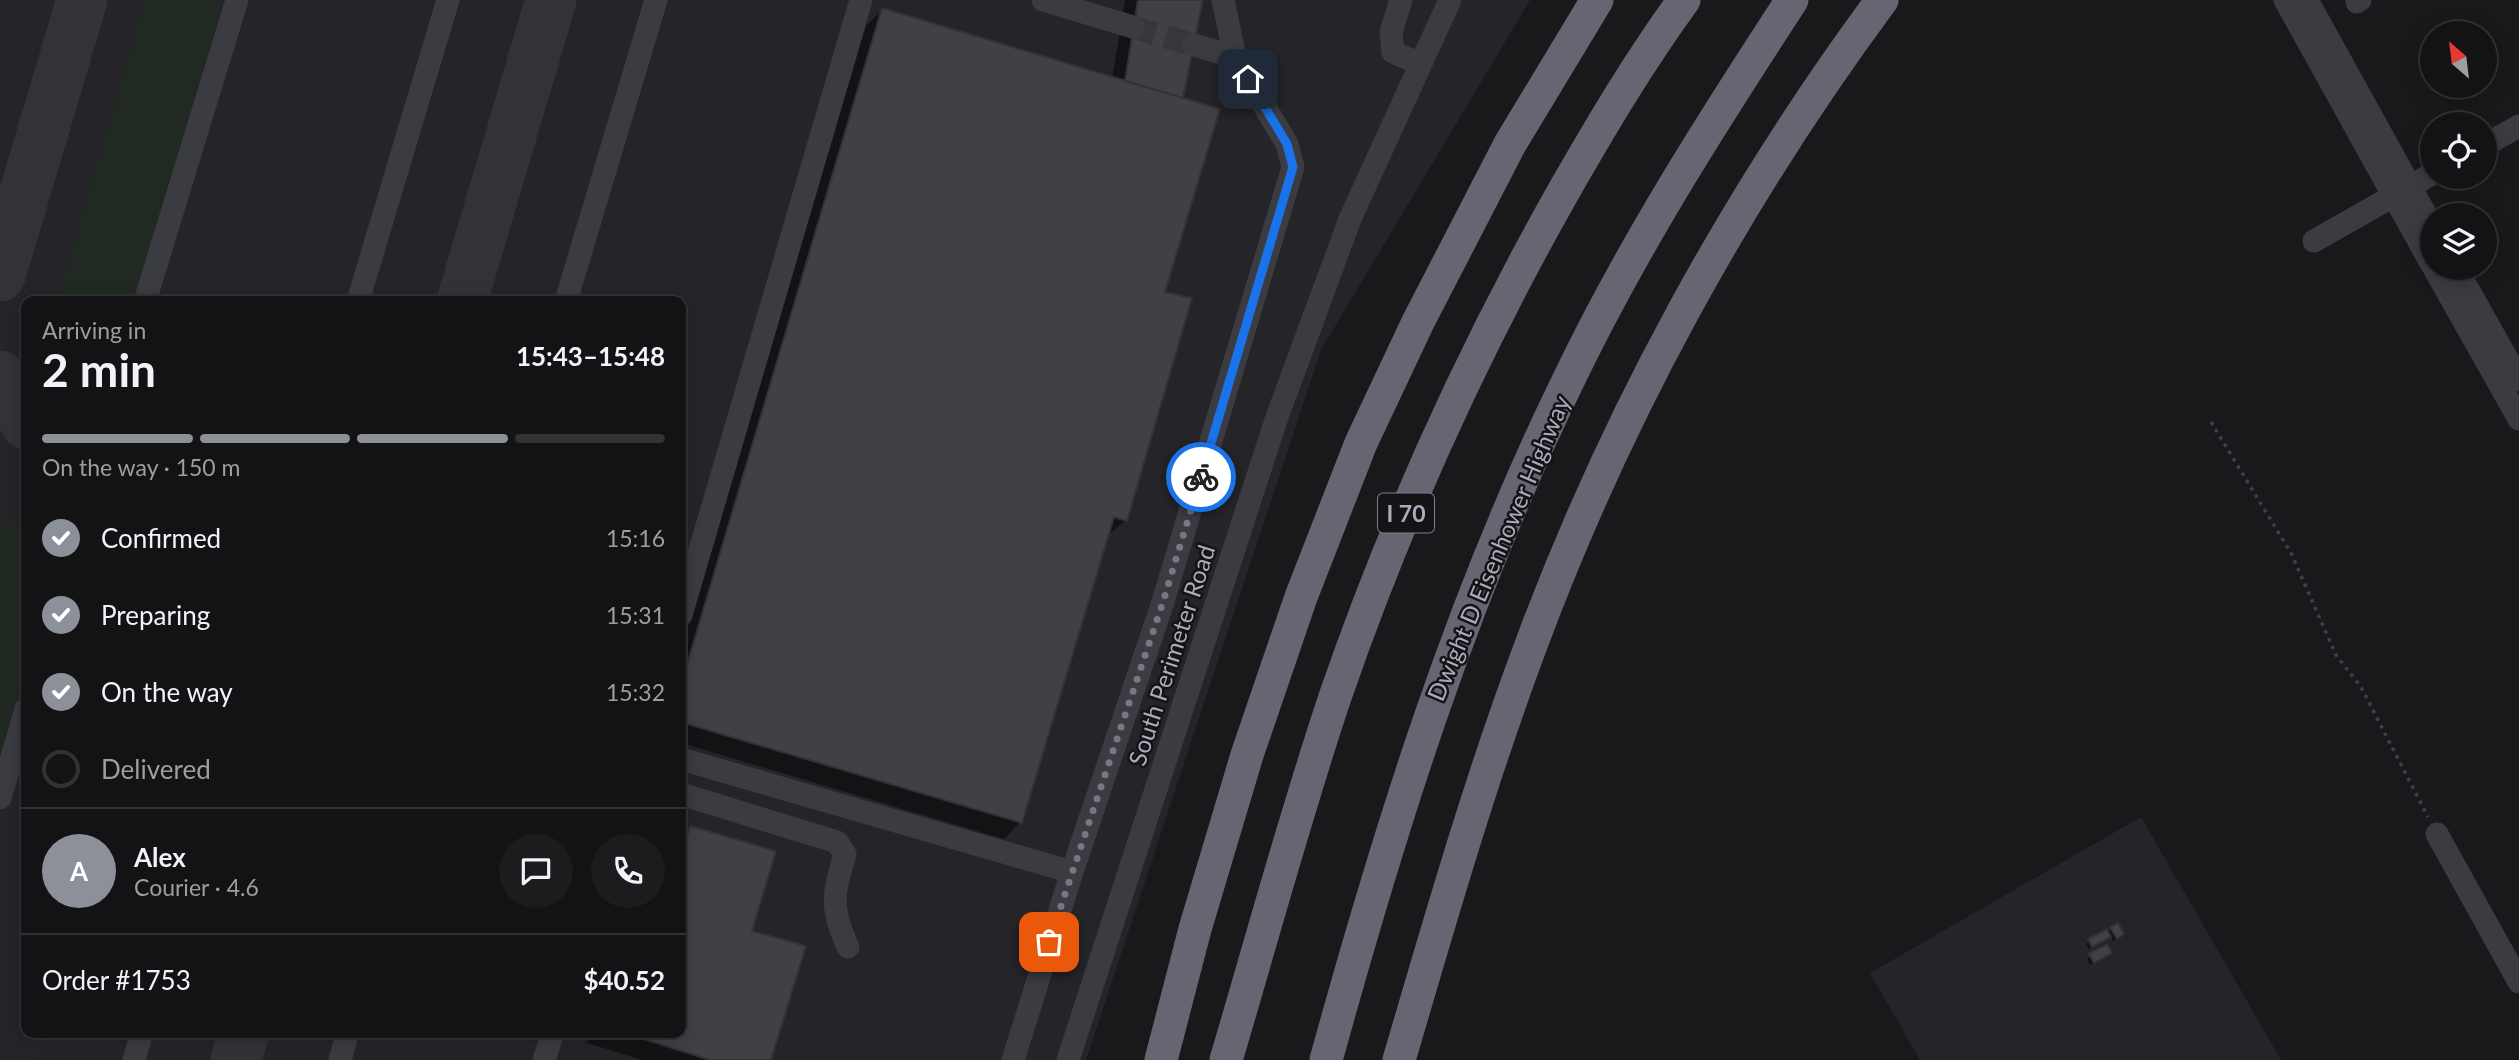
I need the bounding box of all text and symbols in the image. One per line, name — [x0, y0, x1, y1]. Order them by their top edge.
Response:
north arrow — [2420, 21, 2497, 98]
map controls — [2420, 21, 2497, 280]
pin — [1218, 49, 1278, 109]
icon: home — [1229, 60, 1267, 98]
button: locate — [2420, 112, 2497, 189]
button: layers — [2420, 203, 2497, 280]
text: Arriving in — [42, 316, 146, 344]
text: 15:43–15:48 — [516, 340, 665, 372]
text: 2 min — [42, 342, 156, 397]
street label: Dwight D Eisenhower Highway — [1420, 390, 1576, 705]
courier — [1166, 442, 1236, 512]
text: On the way · 150 m — [42, 453, 241, 481]
icon: bike — [1182, 458, 1220, 496]
road number: I 70 — [1378, 494, 1434, 533]
icon: check — [42, 519, 80, 557]
text: Confirmed — [101, 522, 221, 554]
text: 15:16 — [606, 524, 665, 552]
street label: South Perimeter Road — [1122, 541, 1220, 769]
icon: check — [42, 596, 80, 634]
text: Preparing — [101, 599, 210, 631]
text: 15:31 — [606, 601, 665, 629]
icon: check — [42, 673, 80, 711]
text: On the way — [101, 676, 233, 708]
text: 15:32 — [606, 678, 665, 706]
text: Delivered — [101, 753, 211, 785]
button: chat — [499, 834, 573, 908]
button: phone — [591, 834, 665, 908]
text: Alex — [134, 841, 186, 873]
text: A — [70, 855, 88, 887]
text: Courier · 4.6 — [134, 873, 259, 901]
pin — [1019, 912, 1079, 972]
icon: bag — [1030, 923, 1068, 961]
text: Order #1753 — [42, 964, 191, 996]
text: $40.52 — [583, 964, 665, 996]

